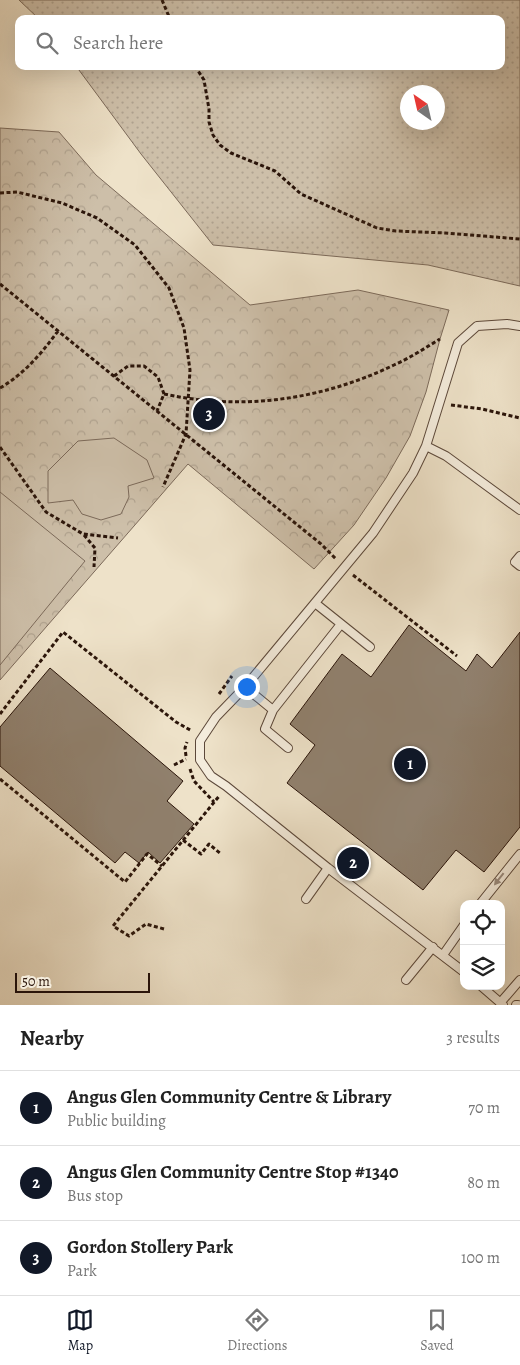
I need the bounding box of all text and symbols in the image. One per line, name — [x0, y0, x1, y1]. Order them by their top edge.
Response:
search box — [15, 15, 505, 70]
icon: search — [33, 29, 61, 57]
text: Search here — [73, 30, 163, 56]
north arrow — [400, 85, 445, 130]
pin: 3 — [193, 395, 225, 433]
your location — [234, 674, 260, 700]
pin: 1 — [394, 745, 426, 783]
pin: 2 — [337, 844, 369, 882]
one-way arrow — [494, 872, 505, 885]
map controls — [460, 900, 505, 990]
button: locate — [460, 900, 505, 945]
button: layers — [460, 945, 505, 990]
scale bar — [15, 970, 150, 993]
text: 50 m — [22, 972, 50, 991]
text: Nearby — [20, 1024, 83, 1052]
text: 3 results — [446, 1027, 500, 1049]
text: Angus Glen Community Centre & Library — [67, 1084, 391, 1110]
text: 1 — [33, 1097, 39, 1119]
text: 70 m — [468, 1097, 500, 1119]
text: Public building — [67, 1110, 166, 1132]
text: Angus Glen Community Centre Stop #1340 — [67, 1159, 399, 1185]
text: 2 — [32, 1172, 40, 1194]
text: 80 m — [467, 1172, 500, 1194]
text: Bus stop — [67, 1185, 123, 1207]
text: Gordon Stollery Park — [67, 1234, 233, 1260]
text: 3 — [33, 1247, 39, 1269]
text: 100 m — [461, 1247, 500, 1269]
text: Park — [67, 1260, 97, 1282]
tab: Map — [66, 1306, 94, 1355]
tab: Directions — [227, 1306, 287, 1355]
tab: Saved — [420, 1306, 454, 1355]

